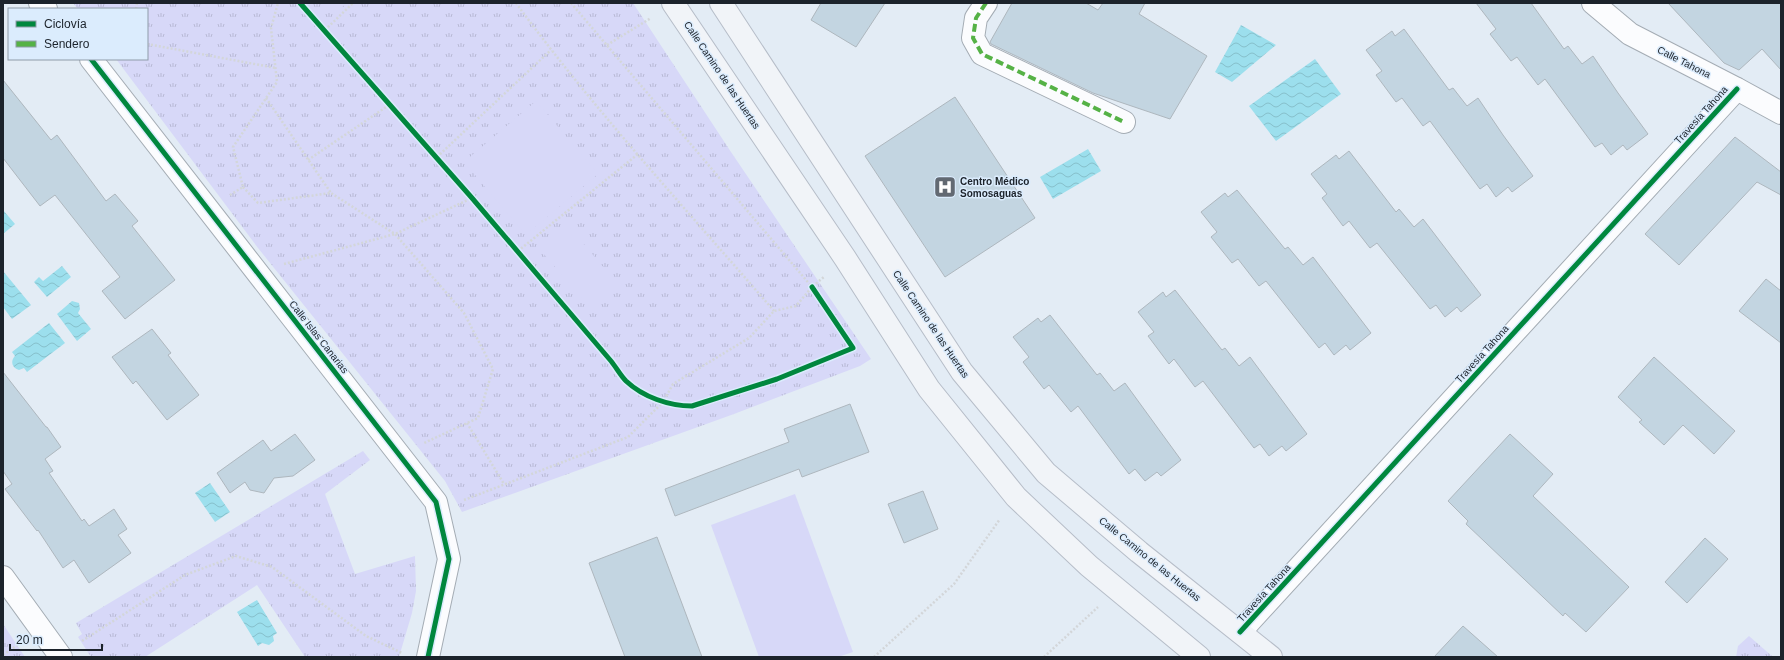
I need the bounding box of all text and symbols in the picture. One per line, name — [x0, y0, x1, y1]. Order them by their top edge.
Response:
legend — [8, 8, 148, 60]
text: Ciclovía — [44, 17, 87, 31]
street label: Calle Camino de las Huertas — [682, 19, 762, 131]
text: Sendero — [44, 37, 90, 51]
street label: Calle Tahona — [1656, 44, 1713, 80]
street label: Travesía Tahona — [1672, 84, 1730, 146]
hospital icon: Centro Médico Somosaguas — [932, 174, 958, 200]
place label: Centro Médico Somosaguas — [960, 176, 1029, 199]
street label: Calle Camino de las Huertas — [891, 268, 971, 380]
street label: Calle Islas Canarias — [287, 299, 351, 375]
street label: Travesía Tahona — [1453, 323, 1511, 385]
street label: Calle Camino de las Huertas — [1097, 515, 1203, 603]
street label: Travesía Tahona — [1235, 562, 1293, 624]
scale bar — [10, 626, 102, 652]
text: 20 m — [16, 633, 43, 647]

